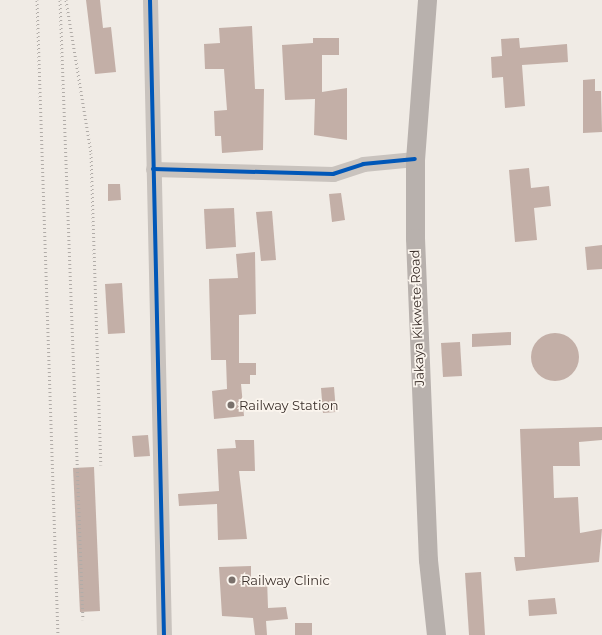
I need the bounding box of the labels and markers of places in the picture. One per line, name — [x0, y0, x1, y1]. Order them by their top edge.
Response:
place label: Railway Station — [239, 397, 338, 413]
marker: Railway Station — [226, 400, 236, 410]
place label: Railway Clinic — [241, 572, 330, 588]
marker: Railway Clinic — [226, 574, 238, 586]

